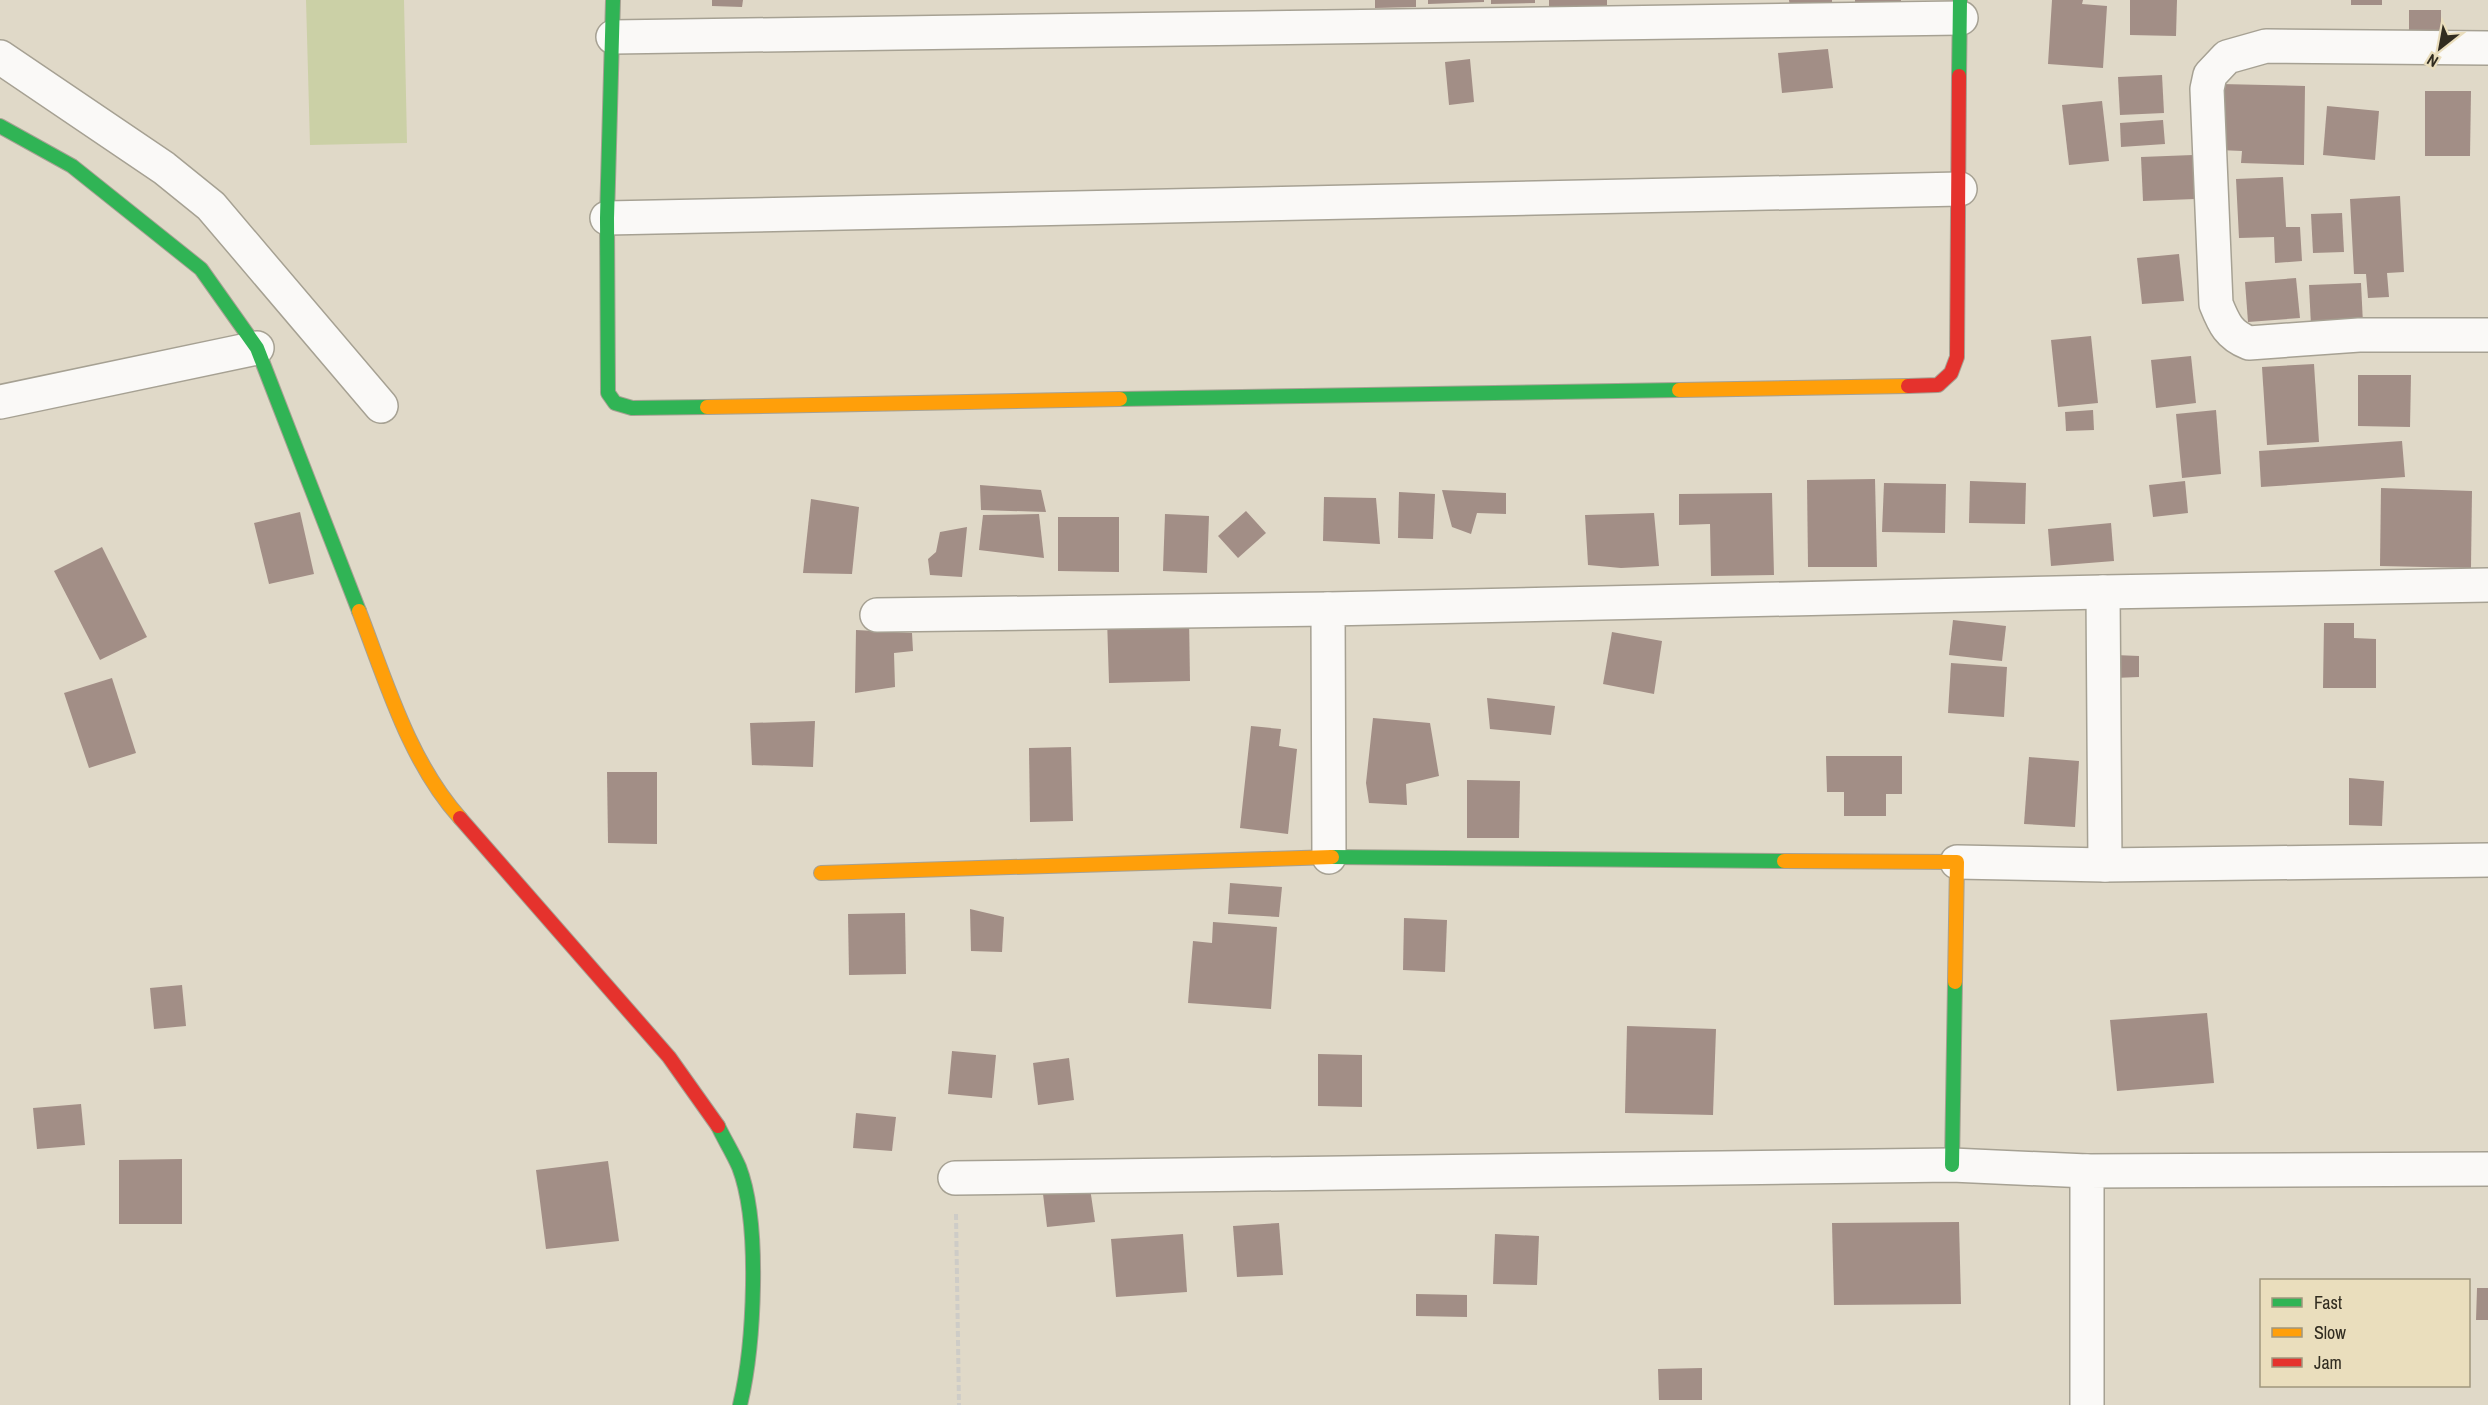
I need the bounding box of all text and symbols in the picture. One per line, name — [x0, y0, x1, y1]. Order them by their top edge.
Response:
north arrow — [2410, 18, 2470, 78]
text: N — [2423, 49, 2442, 73]
legend — [2260, 1279, 2470, 1387]
text: Fast — [2314, 1290, 2342, 1315]
text: Slow — [2314, 1320, 2346, 1345]
text: Jam — [2314, 1350, 2342, 1375]

